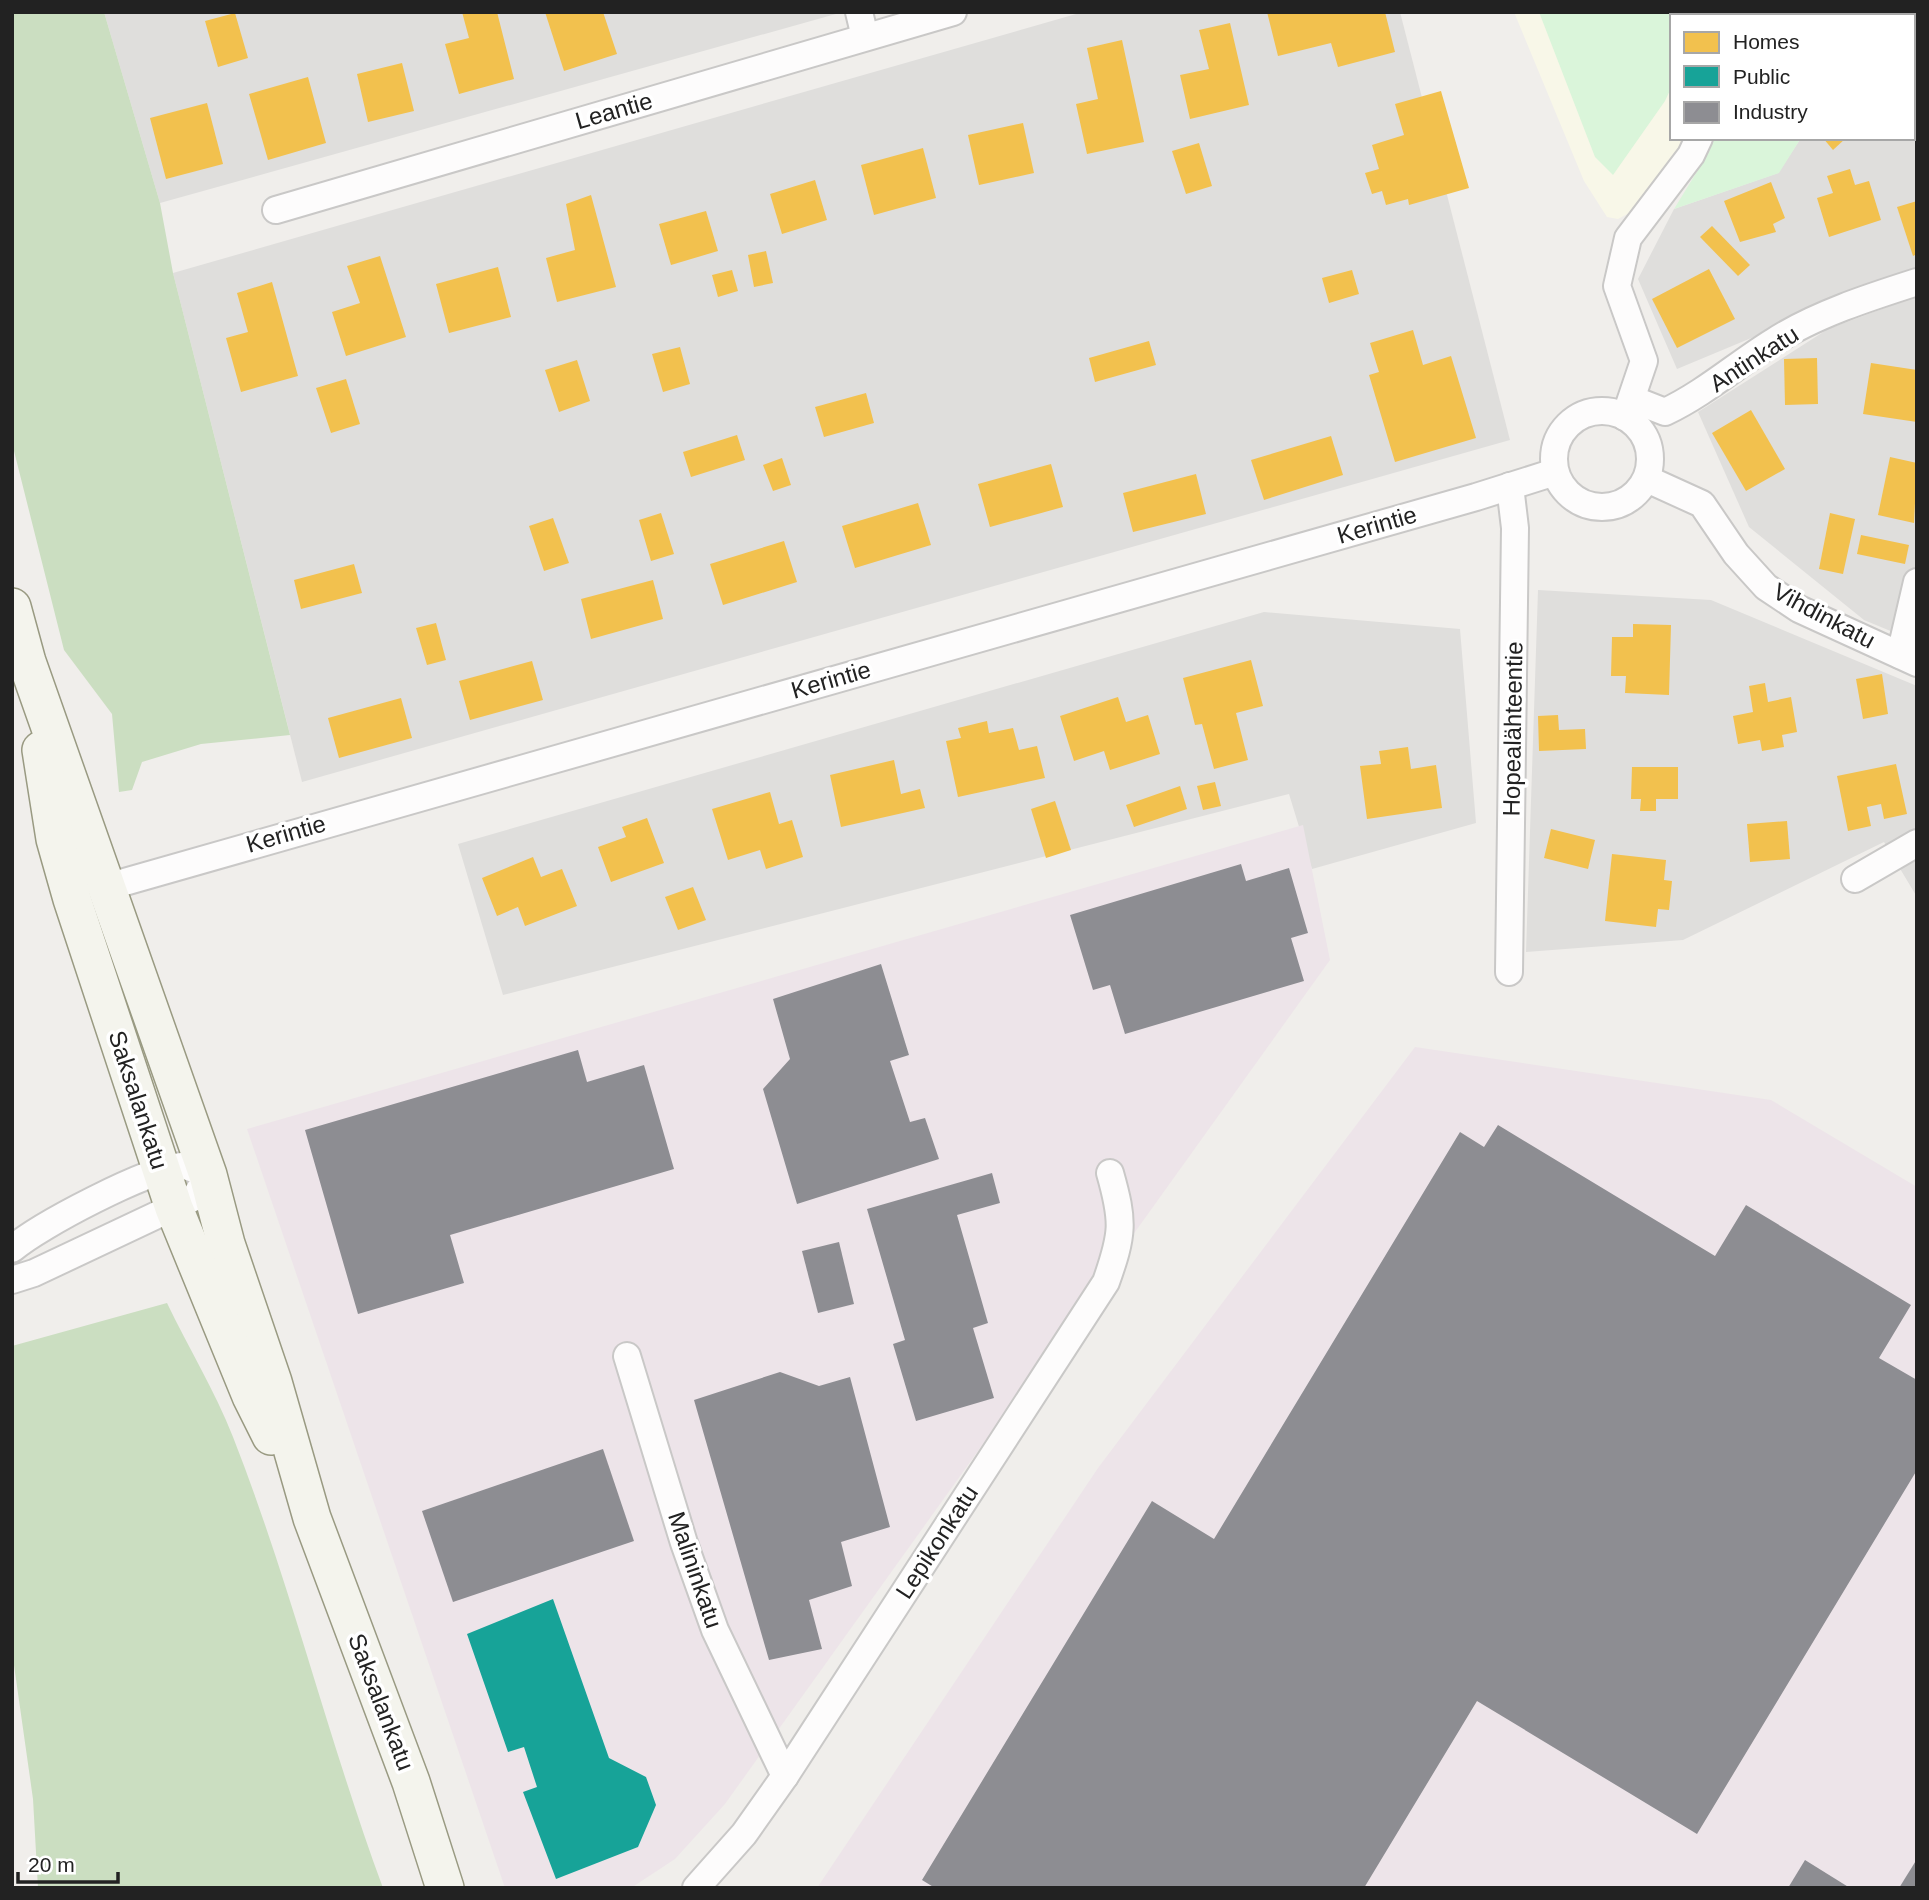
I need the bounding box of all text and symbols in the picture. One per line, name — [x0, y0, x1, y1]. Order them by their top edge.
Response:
legend — [1670, 14, 1915, 140]
text: Homes — [1733, 30, 1800, 53]
text: Public — [1733, 65, 1790, 88]
street label: Leantie — [572, 87, 655, 134]
text: Industry — [1733, 100, 1808, 123]
street label: Antinkatu — [1704, 320, 1803, 397]
street label: Kerintie — [1334, 500, 1420, 549]
street label: Vihdinkatu — [1769, 577, 1880, 654]
street label: Hopealähteentie — [1497, 641, 1528, 817]
street label: Kerintie — [788, 655, 874, 704]
street label: Kerintie — [243, 809, 329, 858]
street label: Saksalankatu — [103, 1027, 174, 1173]
street label: Lepikonkatu — [890, 1480, 983, 1603]
street label: Malininkatu — [663, 1508, 728, 1632]
street label: Saksalankatu — [343, 1630, 420, 1774]
scale bar — [18, 1840, 117, 1884]
text: 20 m — [28, 1853, 75, 1876]

